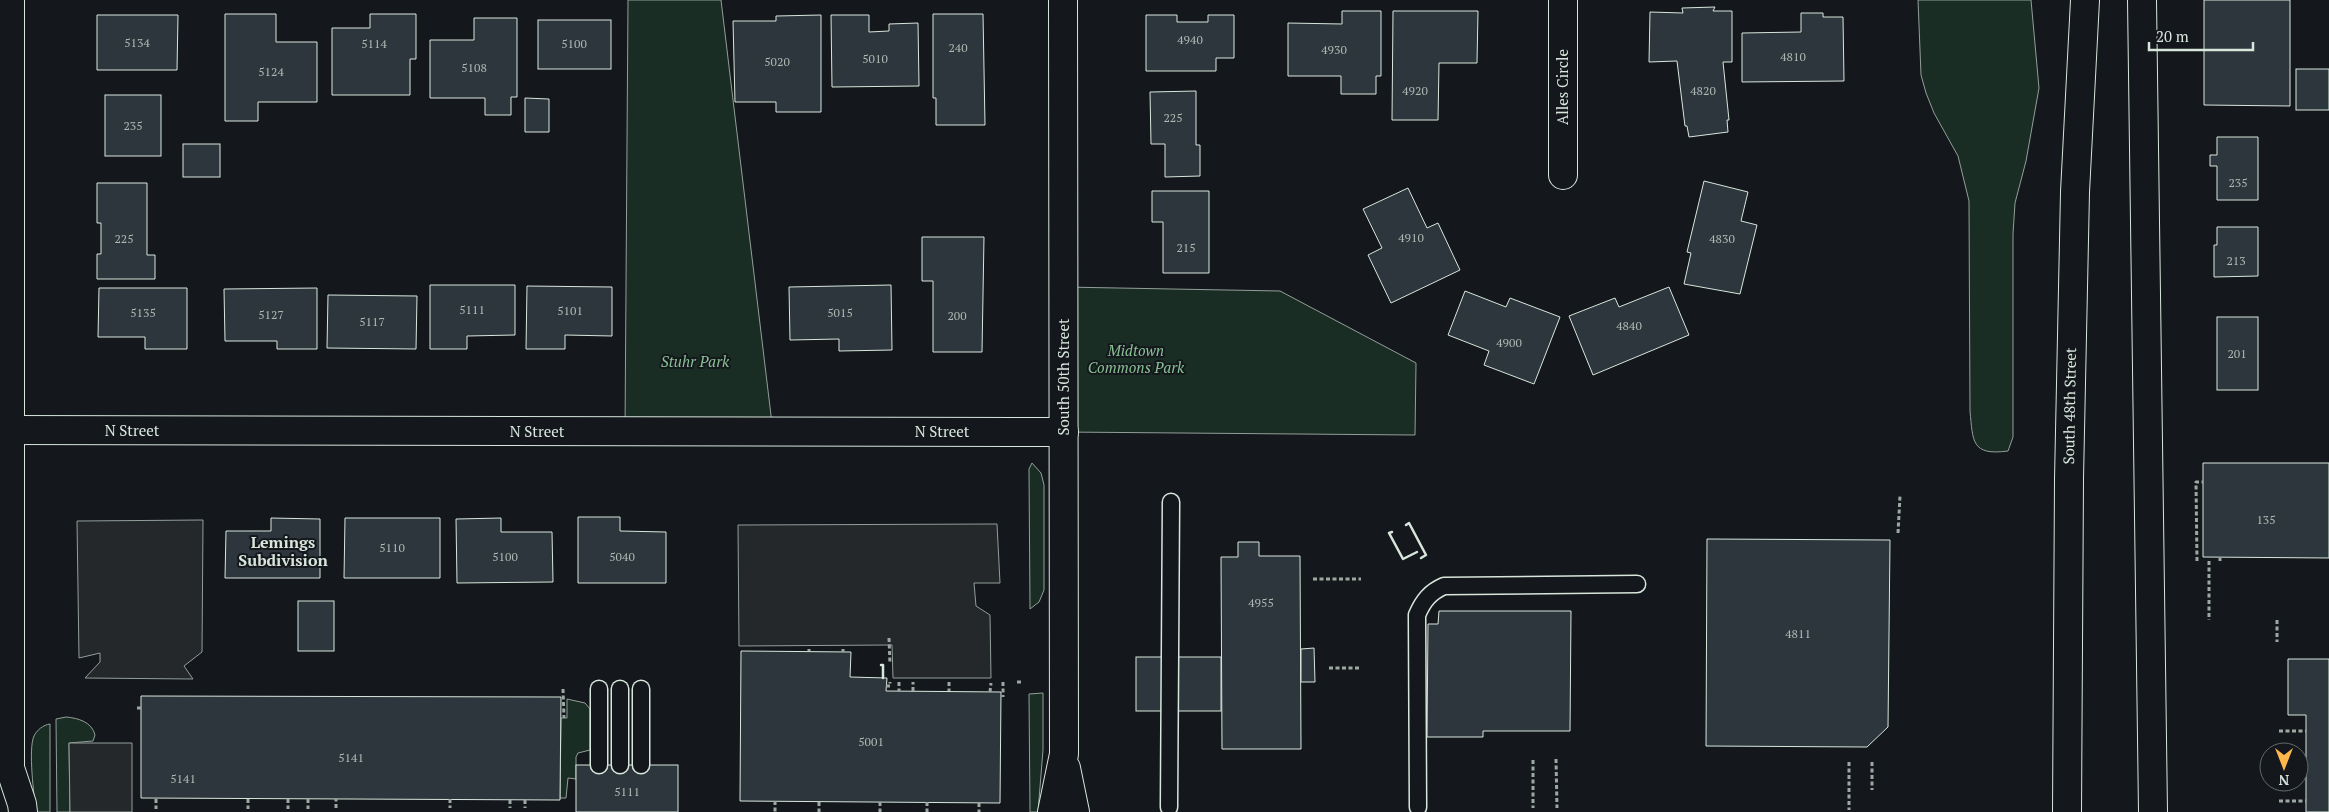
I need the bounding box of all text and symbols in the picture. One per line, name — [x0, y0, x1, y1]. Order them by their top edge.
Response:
scale bar — [2149, 20, 2253, 52]
text: 20 m — [2156, 26, 2189, 46]
house number: 4940 — [1177, 32, 1203, 47]
house number: 5134 — [124, 35, 150, 50]
house number: 5114 — [361, 36, 387, 51]
house number: 5100 — [561, 36, 587, 51]
house number: 240 — [948, 40, 968, 55]
house number: 4930 — [1321, 42, 1347, 57]
street label: Alles Circle — [1552, 49, 1572, 125]
house number: 4810 — [1780, 49, 1806, 64]
house number: 5010 — [862, 51, 888, 66]
house number: 5020 — [764, 54, 790, 69]
house number: 5108 — [461, 60, 487, 75]
house number: 5124 — [258, 64, 284, 79]
house number: 4920 — [1402, 83, 1428, 98]
house number: 4820 — [1690, 83, 1716, 98]
house number: 225 — [1163, 110, 1183, 125]
house number: 235 — [123, 118, 143, 133]
house number: 235 — [2228, 175, 2248, 190]
house number: 4910 — [1398, 230, 1424, 245]
house number: 225 — [114, 231, 134, 246]
house number: 4830 — [1709, 231, 1735, 246]
house number: 215 — [1176, 240, 1196, 255]
house number: 213 — [2226, 253, 2246, 268]
house number: 5111 — [459, 302, 485, 317]
house number: 5101 — [557, 303, 583, 318]
house number: 5135 — [130, 305, 156, 320]
house number: 5015 — [827, 305, 853, 320]
house number: 5127 — [258, 307, 284, 322]
house number: 200 — [947, 308, 967, 323]
house number: 5117 — [359, 314, 385, 329]
street label: South 50th Street — [1053, 318, 1073, 436]
house number: 4840 — [1616, 318, 1642, 333]
house number: 4900 — [1496, 335, 1522, 350]
park label: Midtown Commons Park — [1088, 340, 1185, 377]
house number: 201 — [2227, 346, 2247, 361]
street label: South 48th Street — [2058, 347, 2080, 465]
park label: Stuhr Park — [661, 351, 730, 371]
street label: N Street — [105, 420, 160, 440]
street label: N Street — [510, 421, 565, 441]
street label: N Street — [915, 421, 970, 441]
house number: 135 — [2256, 512, 2276, 527]
district label: Lemings Subdivision — [238, 531, 328, 571]
house number: 5110 — [379, 540, 405, 555]
house number: 5100 — [492, 549, 518, 564]
house number: 5040 — [609, 549, 635, 564]
house number: 4955 — [1248, 595, 1274, 610]
house number: 4811 — [1785, 626, 1811, 641]
house number: 5001 — [858, 734, 884, 749]
north arrow — [2259, 742, 2309, 792]
house number: 5141 — [338, 750, 364, 765]
house number: 5141 — [170, 771, 196, 786]
text: N — [2278, 771, 2289, 790]
house number: 5111 — [614, 784, 640, 799]

